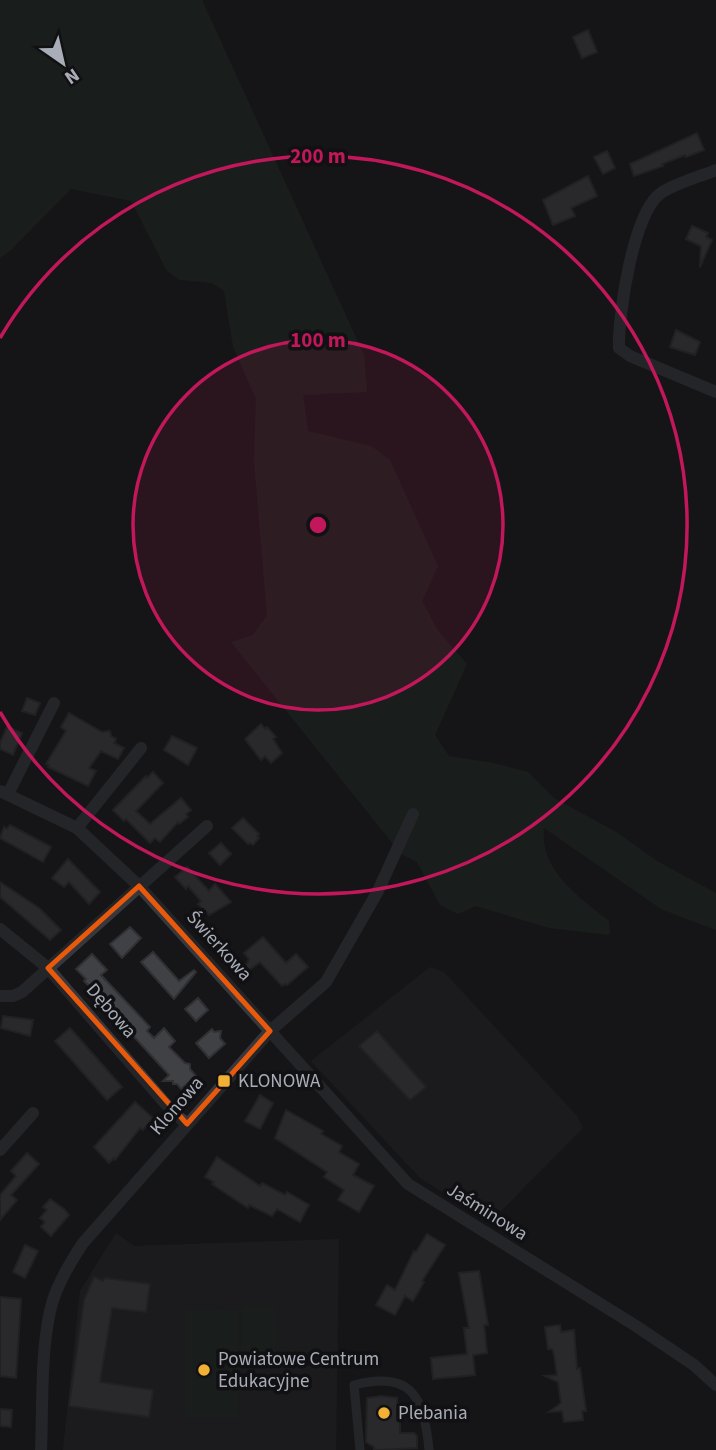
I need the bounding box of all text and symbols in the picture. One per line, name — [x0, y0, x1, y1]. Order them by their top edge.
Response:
north arrow — [28, 28, 98, 98]
text: N — [59, 61, 84, 91]
text: 200 m — [290, 141, 346, 171]
text: 100 m — [290, 325, 346, 355]
centre of rings — [306, 513, 330, 537]
street label: Świerkowa — [180, 905, 258, 987]
street label: Dębowa — [80, 978, 142, 1044]
place label: KLONOWA — [238, 1068, 321, 1095]
street label: Klonowa — [144, 1071, 210, 1141]
marker: KLONOWA — [216, 1073, 232, 1089]
street label: Jaśminowa — [441, 1177, 533, 1247]
place label: Powiatowe Centrum Edukacyjne — [218, 1346, 379, 1395]
marker: Powiatowe Centrum Edukacyjne — [196, 1362, 212, 1378]
place label: Plebania — [398, 1400, 468, 1427]
marker: Plebania — [376, 1405, 392, 1421]

